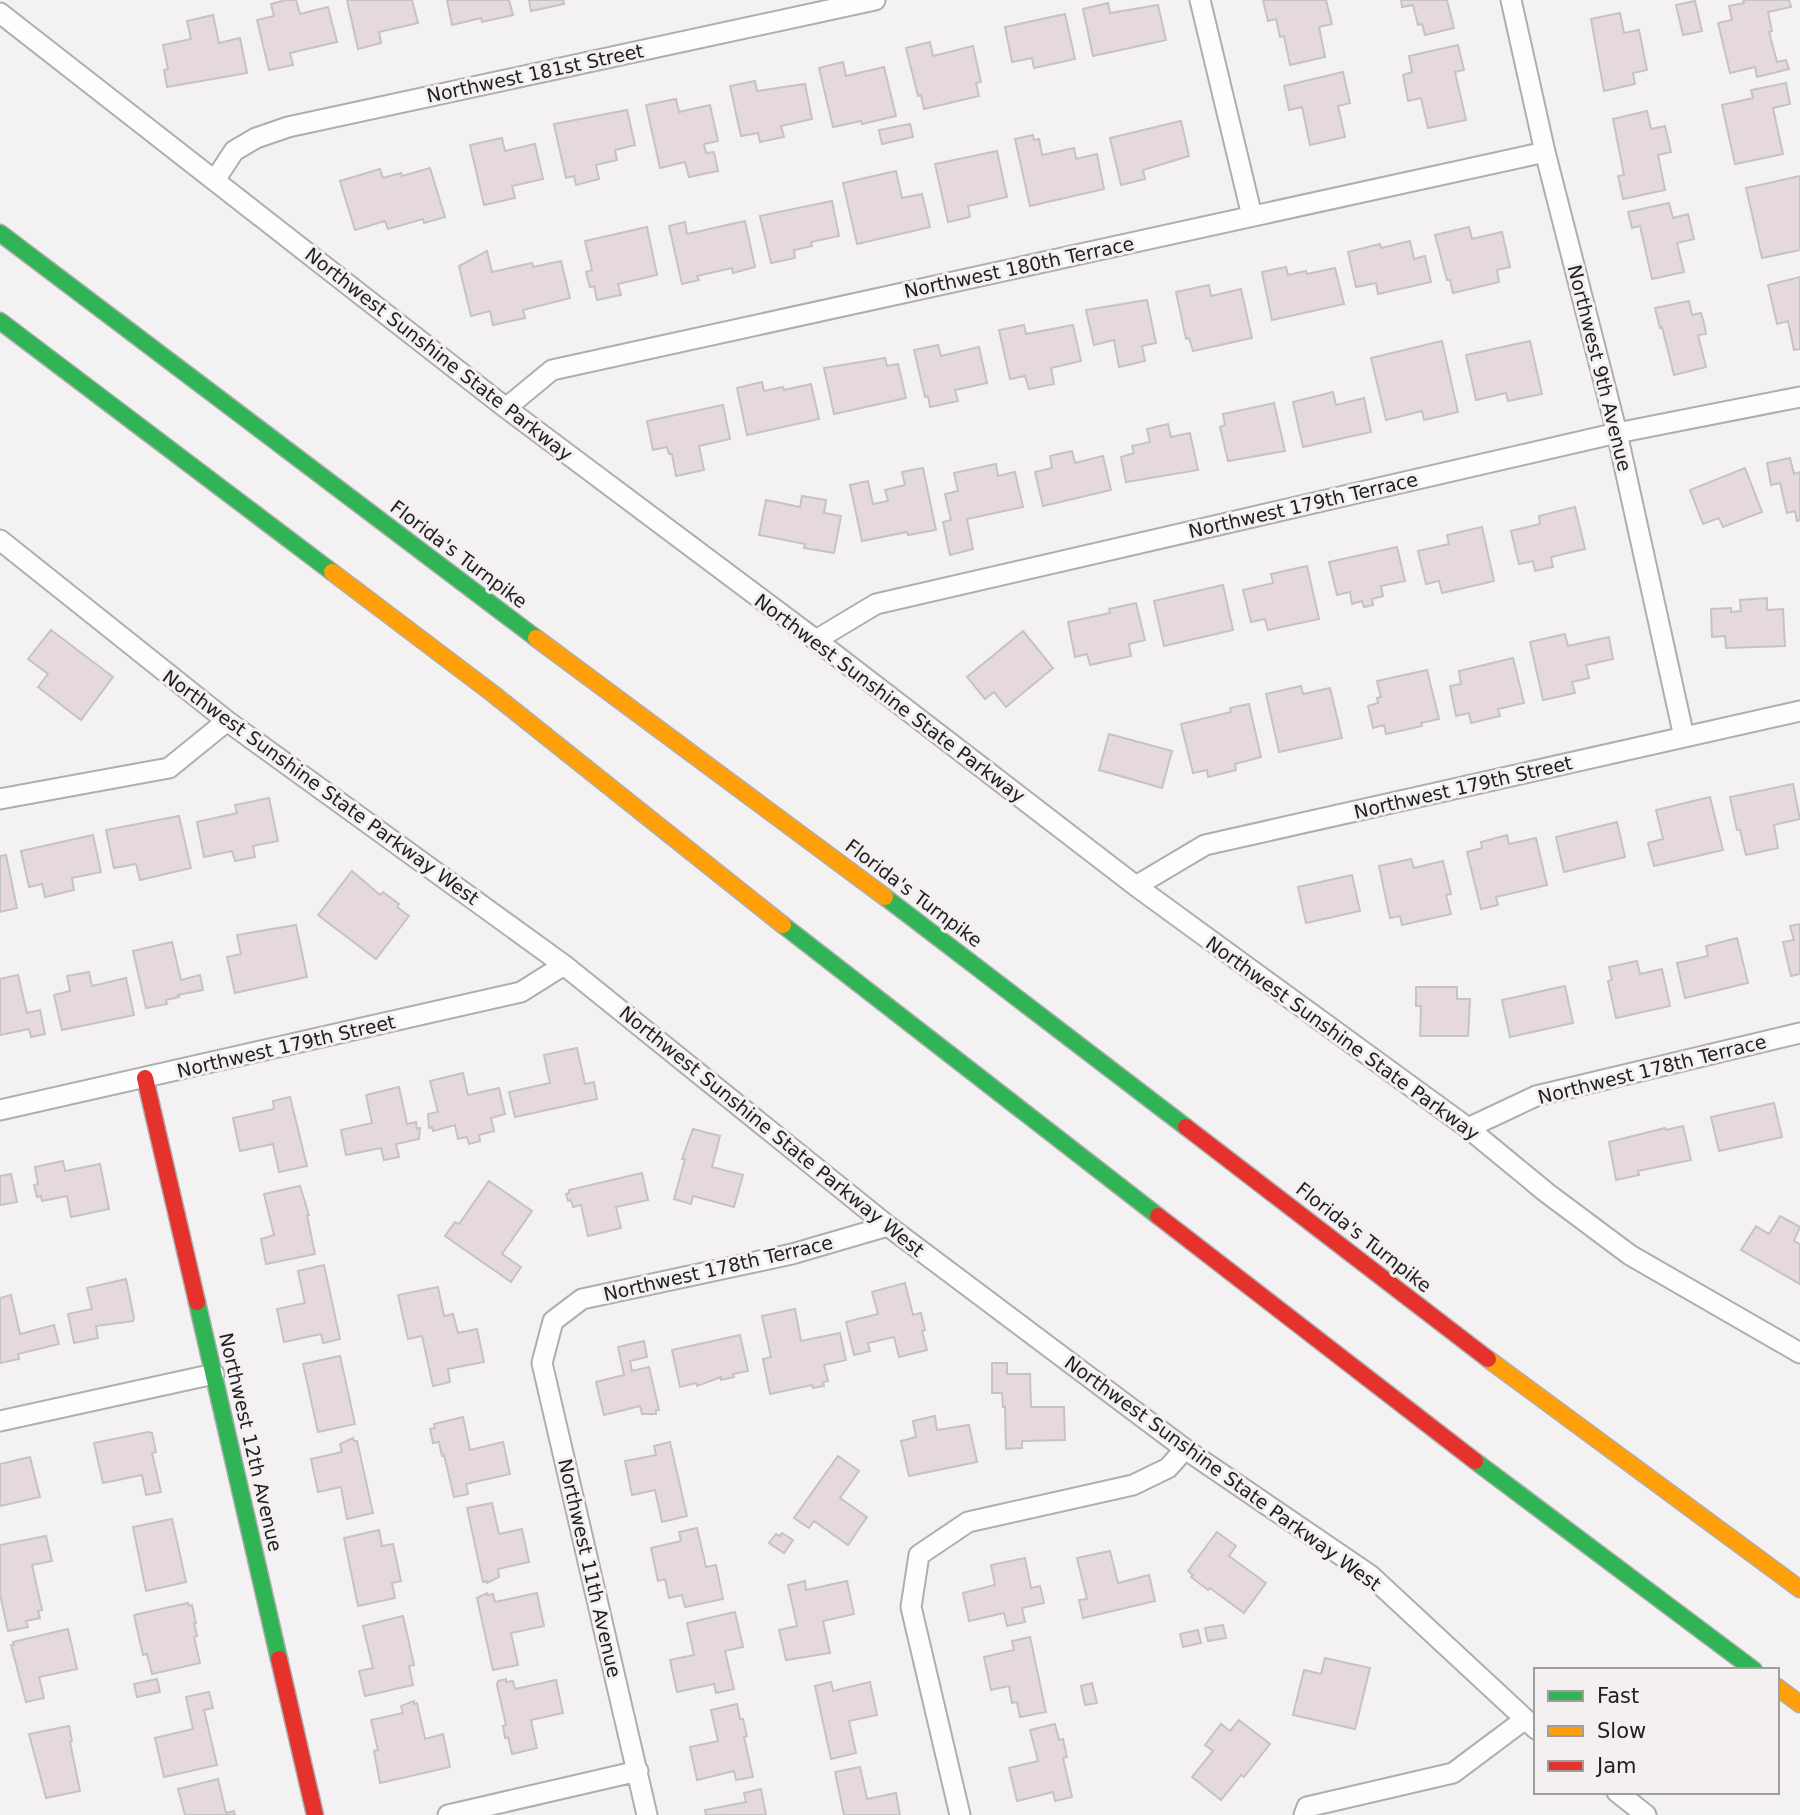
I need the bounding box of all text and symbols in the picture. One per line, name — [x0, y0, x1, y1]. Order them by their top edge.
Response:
street label: Northwest 181st Street — [425, 39, 645, 107]
street label: Northwest 180th Terrace — [902, 232, 1136, 302]
street label: Northwest Sunshine State Parkway — [301, 243, 577, 465]
street label: Northwest 9th Avenue — [1564, 263, 1636, 473]
street label: Northwest 179th Terrace — [1186, 468, 1420, 542]
street label: Florida's Turnpike — [386, 495, 532, 613]
street label: Northwest Sunshine State Parkway — [751, 589, 1029, 807]
street label: Northwest Sunshine State Parkway West — [159, 665, 483, 909]
street label: Northwest 179th Street — [1352, 751, 1574, 823]
street label: Florida's Turnpike — [841, 834, 987, 952]
street label: Northwest Sunshine State Parkway — [1202, 931, 1484, 1145]
street label: Northwest Sunshine State Parkway West — [615, 1001, 929, 1261]
street label: Northwest 179th Street — [175, 1010, 397, 1082]
street label: Northwest 178th Terrace — [1535, 1030, 1769, 1108]
street label: Florida's Turnpike — [1292, 1177, 1436, 1297]
street label: Northwest 178th Terrace — [601, 1231, 835, 1305]
street label: Northwest 12th Avenue — [215, 1330, 287, 1554]
street label: Northwest Sunshine State Parkway West — [1061, 1351, 1385, 1595]
street label: Northwest 11th Avenue — [554, 1456, 626, 1680]
legend — [1534, 1668, 1779, 1794]
text: Fast — [1597, 1684, 1639, 1708]
text: Slow — [1597, 1719, 1646, 1743]
text: Jam — [1595, 1754, 1637, 1778]

